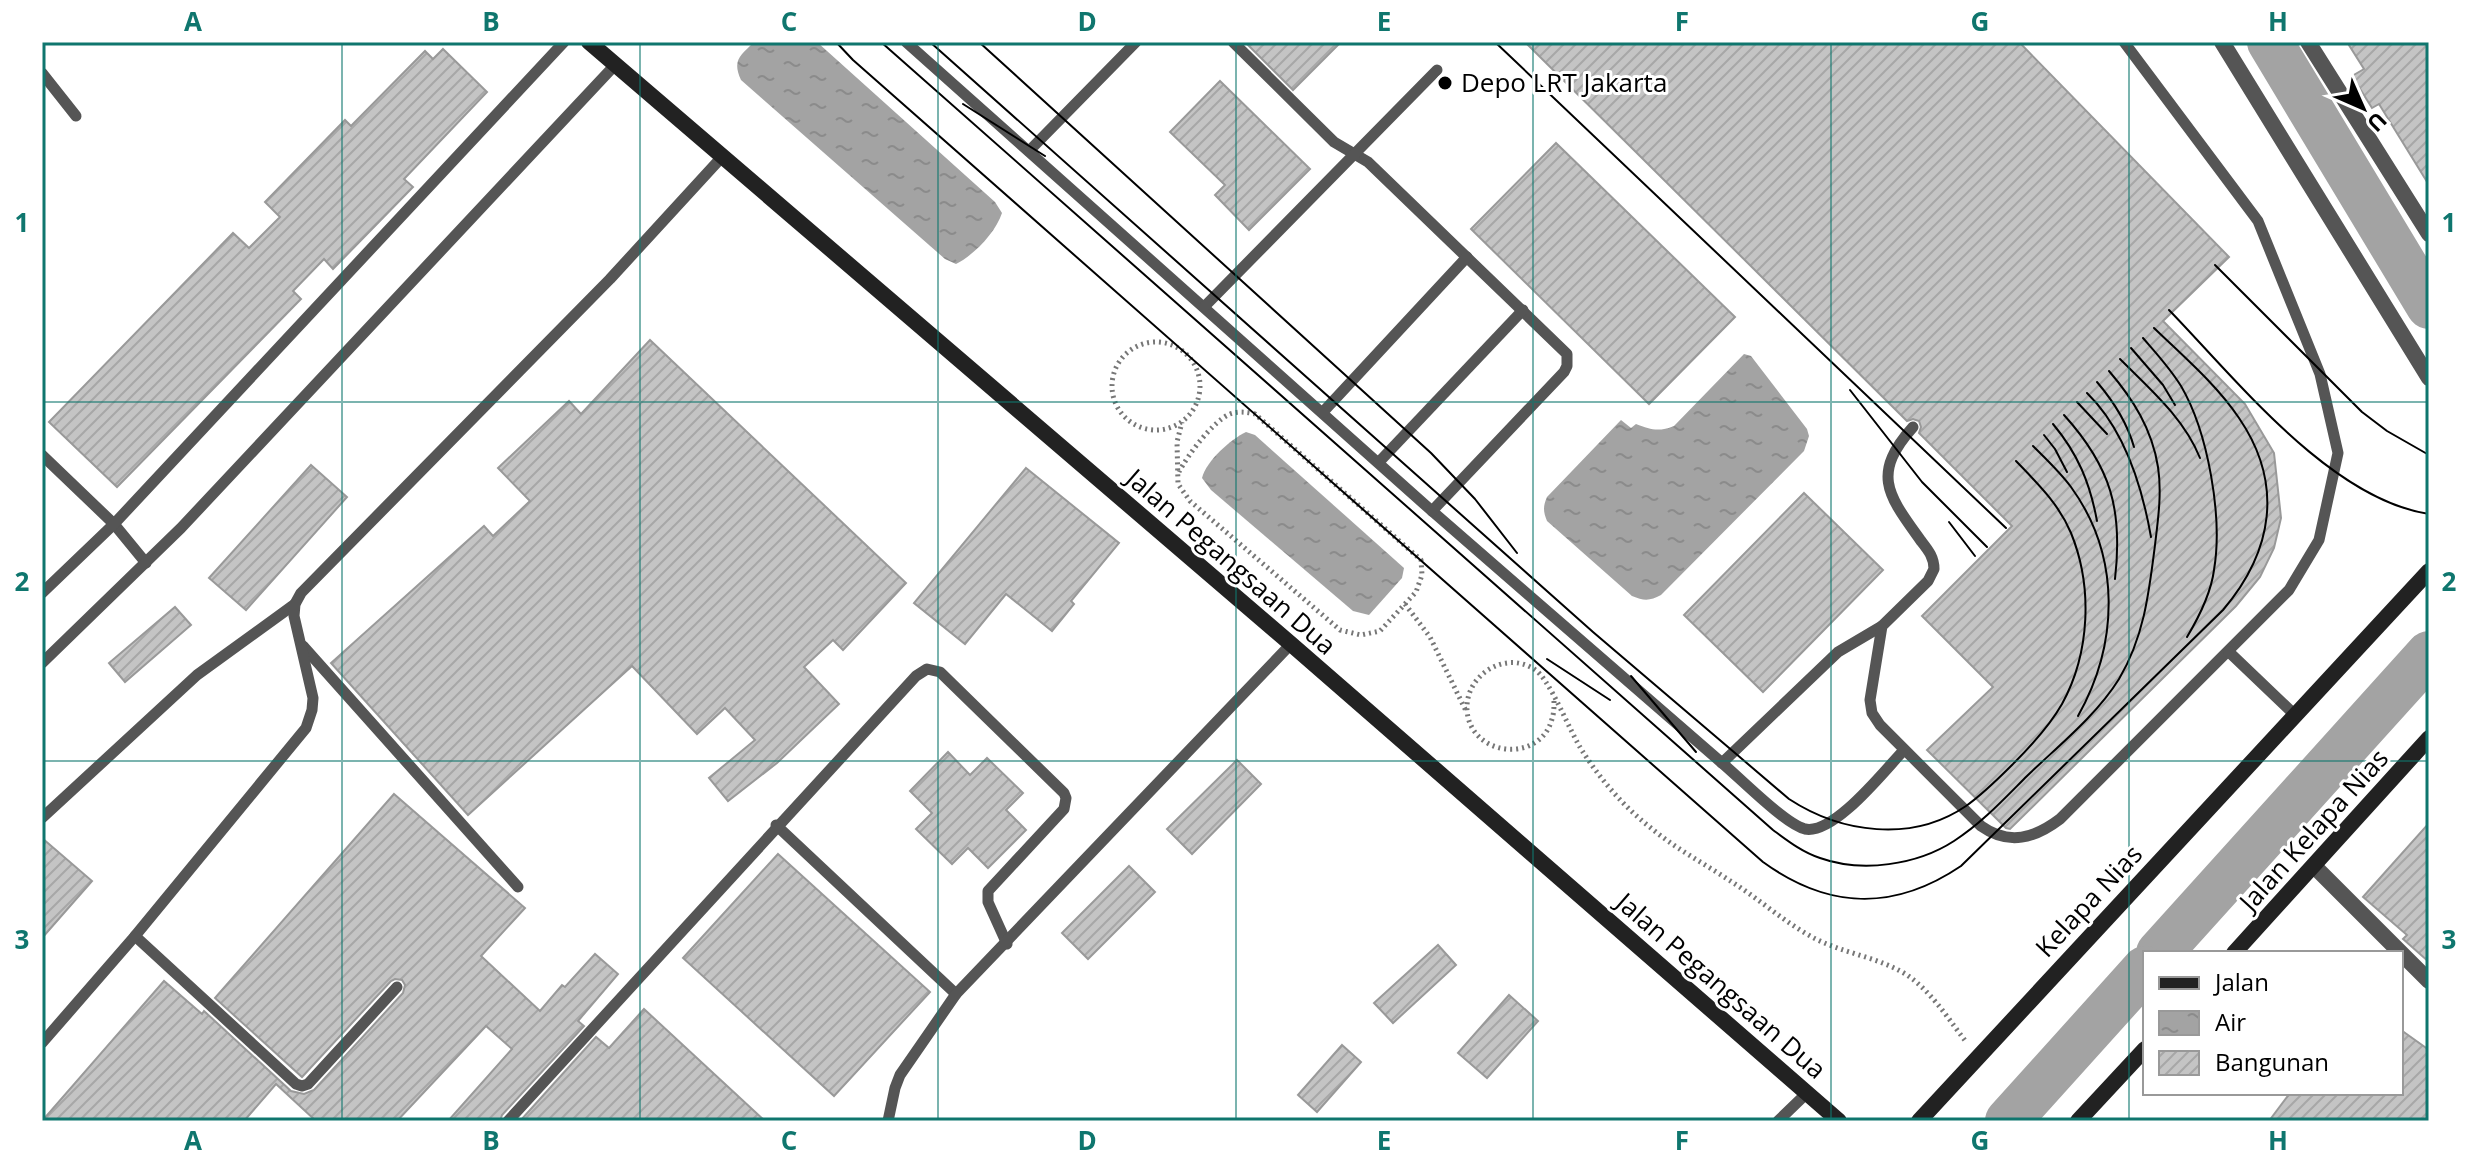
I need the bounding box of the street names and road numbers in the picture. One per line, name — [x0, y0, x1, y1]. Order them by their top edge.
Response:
street label: Jalan Pegangsaan Dua — [1117, 458, 1344, 662]
street label: Jalan Kelapa Nias — [2229, 740, 2396, 920]
street label: Kelapa Nias — [2027, 836, 2150, 964]
street label: Jalan Pegangsaan Dua — [1607, 882, 1834, 1086]

